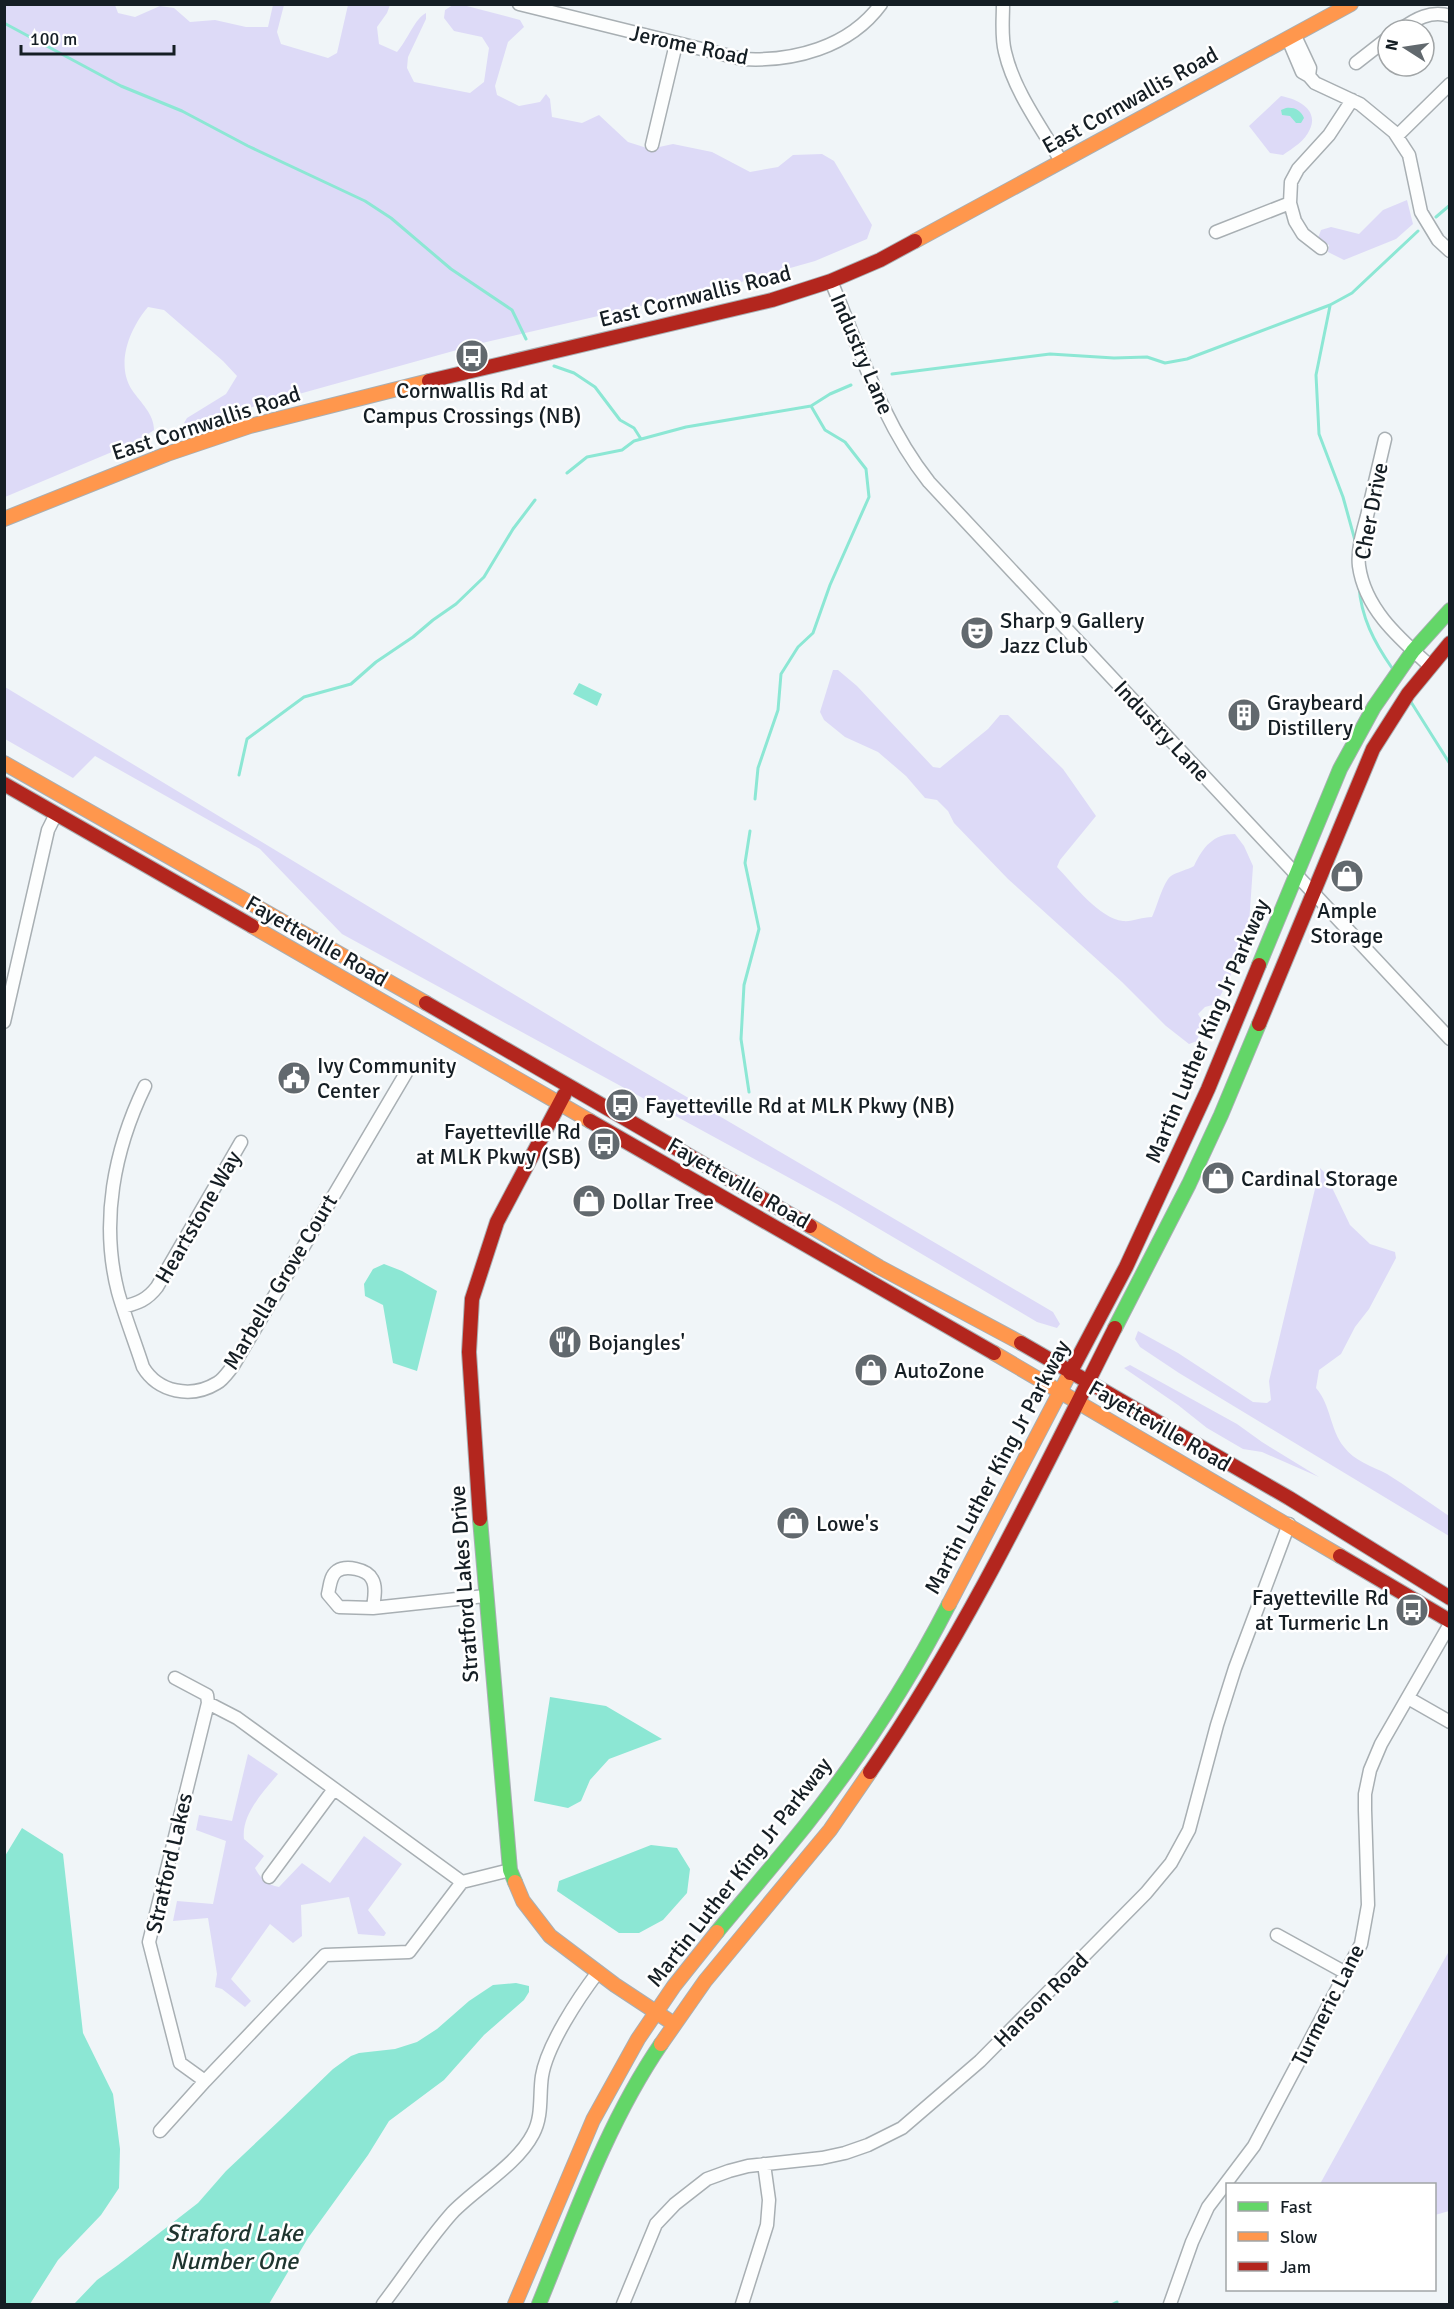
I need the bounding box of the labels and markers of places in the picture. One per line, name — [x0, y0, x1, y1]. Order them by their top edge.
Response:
bus stop icon: Cornwallis Rd at Campus Crossings (NB) — [454, 338, 490, 374]
place label: Cornwallis Rd at Campus Crossings (NB) — [363, 377, 581, 429]
place label: Sharp 9 Gallery Jazz Club — [1000, 607, 1145, 659]
theatre icon: Sharp 9 Gallery Jazz Club — [959, 615, 995, 651]
place label: Graybeard Distillery — [1267, 689, 1364, 741]
building icon: Graybeard Distillery — [1226, 697, 1262, 733]
shop icon: Ample Storage — [1329, 858, 1365, 894]
place label: Ample Storage — [1311, 897, 1383, 949]
place label: Ivy Community Center — [317, 1052, 457, 1104]
public building icon: Ivy Community Center — [276, 1060, 312, 1096]
bus stop icon: Fayetteville Rd at MLK Pkwy (NB) — [604, 1087, 640, 1123]
place label: Fayetteville Rd at MLK Pkwy (NB) — [645, 1092, 955, 1119]
place label: Fayetteville Rd at MLK Pkwy (SB) — [416, 1118, 581, 1170]
bus stop icon: Fayetteville Rd at MLK Pkwy (SB) — [586, 1126, 622, 1162]
shop icon: Cardinal Storage — [1200, 1160, 1236, 1196]
place label: Cardinal Storage — [1241, 1165, 1398, 1192]
shop icon: Dollar Tree — [571, 1183, 607, 1219]
place label: Dollar Tree — [612, 1188, 714, 1215]
restaurant icon: Bojangles' — [547, 1324, 583, 1360]
place label: Bojangles' — [588, 1329, 685, 1356]
shop icon: AutoZone — [853, 1352, 889, 1388]
place label: AutoZone — [894, 1357, 984, 1384]
shop icon: Lowe's — [775, 1505, 811, 1541]
place label: Lowe's — [816, 1510, 879, 1537]
place label: Fayetteville Rd at Turmeric Ln — [1252, 1584, 1389, 1636]
bus stop icon: Fayetteville Rd at Turmeric Ln — [1394, 1592, 1430, 1628]

